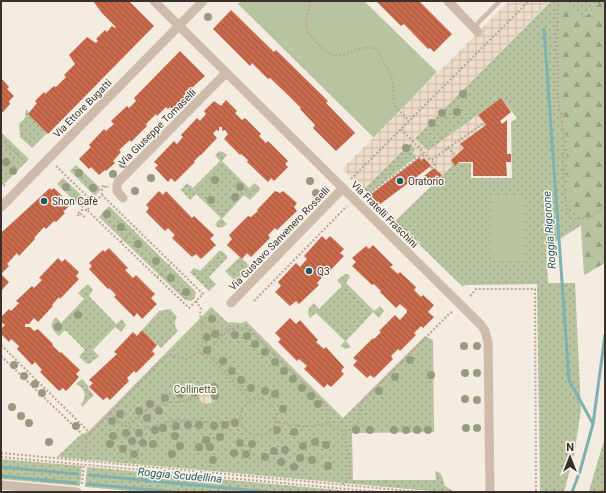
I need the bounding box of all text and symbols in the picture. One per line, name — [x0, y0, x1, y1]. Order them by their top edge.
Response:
street label: Via Ettore Bugatti — [51, 77, 114, 140]
street label: Via Giuseppe Tomaselli — [117, 87, 198, 168]
marker: Oratorio — [395, 176, 405, 186]
place label: Oratorio — [408, 176, 444, 187]
street label: Via Fratelli Fraschini — [349, 179, 420, 250]
street label: Via Gustavo Sanvenero Rosselli — [227, 184, 332, 292]
water label: Roggia Rigorone — [540, 190, 559, 269]
marker: Shon Cafè — [39, 196, 49, 206]
place label: Shon Cafè — [52, 196, 98, 207]
marker: Q3 — [304, 266, 314, 276]
place label: Q3 — [317, 266, 330, 277]
park label: Collinetta — [174, 384, 216, 395]
north arrow — [550, 437, 590, 477]
text: N — [566, 441, 574, 454]
water label: Roggia Scudellina — [137, 465, 223, 486]

